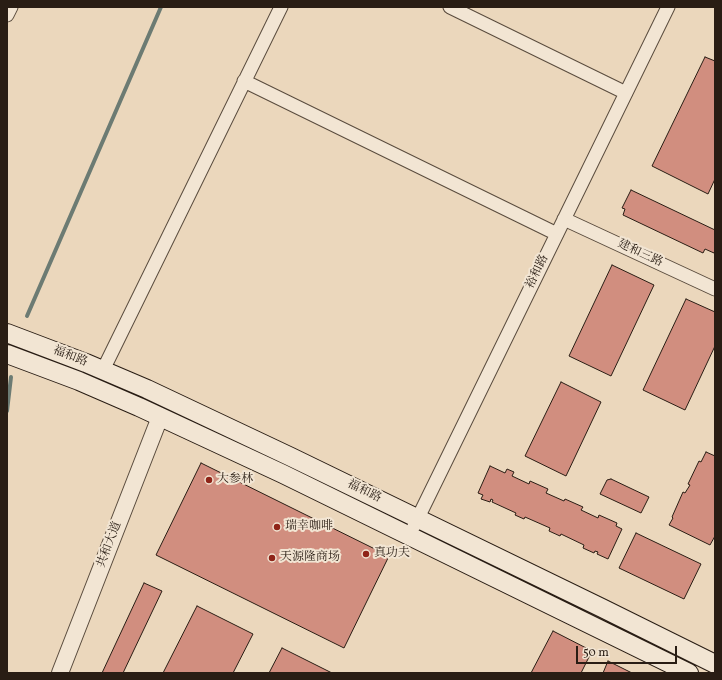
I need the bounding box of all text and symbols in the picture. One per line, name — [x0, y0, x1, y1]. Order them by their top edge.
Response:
street label: 建和三路 — [615, 237, 665, 271]
street label: 裕和路 — [524, 253, 552, 291]
street label: 福和路 — [51, 344, 89, 370]
place label: 大参林 — [217, 473, 253, 487]
marker: 大参林 — [204, 475, 214, 485]
street label: 福和路 — [345, 478, 383, 506]
street label: 共和大道 — [95, 520, 125, 570]
place label: 瑞幸咖啡 — [285, 520, 333, 534]
marker: 瑞幸咖啡 — [272, 522, 282, 532]
place label: 真功夫 — [374, 547, 410, 561]
marker: 真功夫 — [361, 549, 371, 559]
place label: 天源隆商场 — [280, 551, 340, 565]
marker: 天源隆商场 — [267, 553, 277, 563]
scale bar — [578, 638, 679, 664]
text: 50 m — [583, 645, 609, 661]

